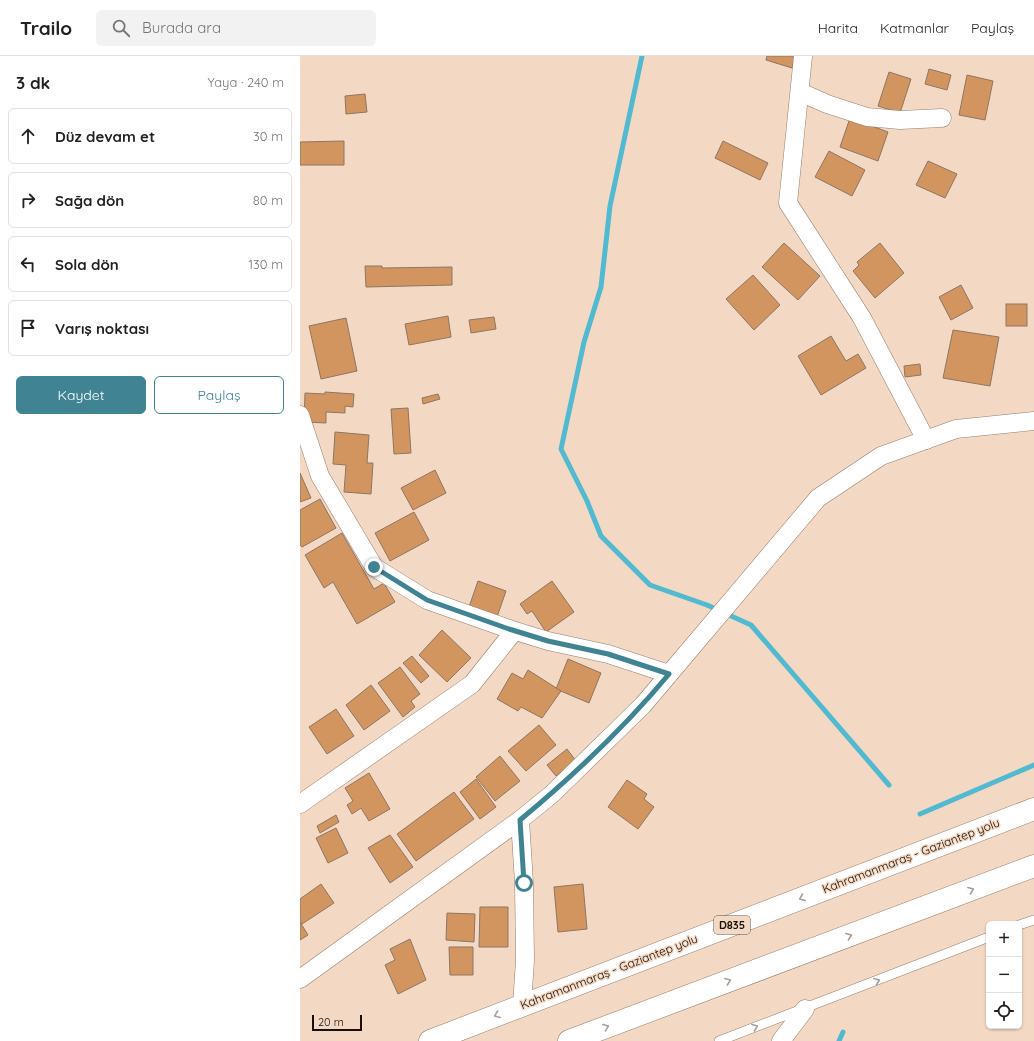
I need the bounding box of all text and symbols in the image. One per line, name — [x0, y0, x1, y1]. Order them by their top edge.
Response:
search box — [96, 10, 376, 46]
text: Trailo — [20, 16, 72, 40]
icon: search — [110, 17, 132, 39]
text: Burada ara — [142, 18, 221, 37]
text: Harita — [818, 19, 858, 37]
text: Katmanlar — [880, 19, 949, 37]
text: Paylaş — [971, 19, 1014, 37]
text: 3 dk — [16, 72, 50, 93]
text: Yaya · 240 m — [207, 74, 284, 90]
icon: ahead — [17, 125, 39, 147]
text: Düz devam et — [55, 127, 155, 146]
text: 30 m — [253, 128, 283, 144]
icon: right — [17, 189, 39, 211]
text: Sağa dön — [55, 191, 124, 210]
text: 80 m — [253, 192, 283, 208]
icon: left — [17, 253, 39, 275]
text: Sola dön — [55, 255, 119, 274]
text: 130 m — [248, 256, 283, 272]
icon: arrive — [17, 317, 39, 339]
text: Varış noktası — [55, 319, 149, 338]
button: Kaydet — [16, 376, 146, 414]
button: Paylaş — [154, 376, 284, 414]
route end — [365, 558, 383, 576]
street label: Kahramanmaraş - Gaziantep yolu — [820, 815, 1002, 896]
route start — [515, 874, 533, 892]
one-way arrow — [967, 886, 974, 894]
one-way arrow — [798, 894, 805, 902]
road number: D835 — [714, 916, 750, 934]
map controls — [986, 921, 1022, 1029]
button: + — [986, 921, 1022, 957]
street label: Kahramanmaraş - Gaziantep yolu — [518, 931, 700, 1012]
one-way arrow — [846, 932, 853, 940]
button: − — [986, 957, 1022, 993]
one-way arrow — [873, 977, 880, 985]
one-way arrow — [724, 978, 731, 986]
button: locate — [986, 993, 1022, 1029]
one-way arrow — [494, 1011, 501, 1019]
scale bar — [312, 1013, 362, 1032]
text: 20 m — [318, 1015, 344, 1029]
one-way arrow — [602, 1024, 609, 1032]
one-way arrow — [752, 1024, 759, 1032]

